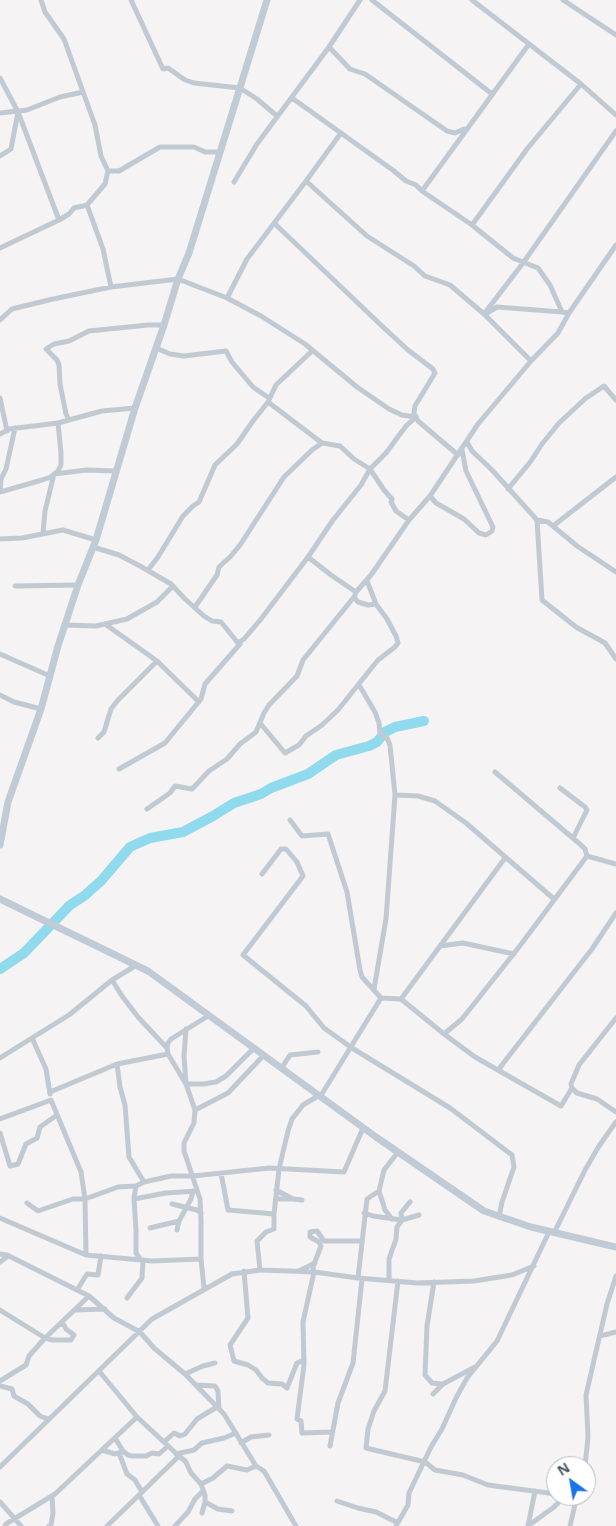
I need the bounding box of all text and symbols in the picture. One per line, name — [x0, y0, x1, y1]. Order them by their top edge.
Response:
north arrow — [546, 1456, 596, 1506]
text: N — [553, 1458, 573, 1480]

